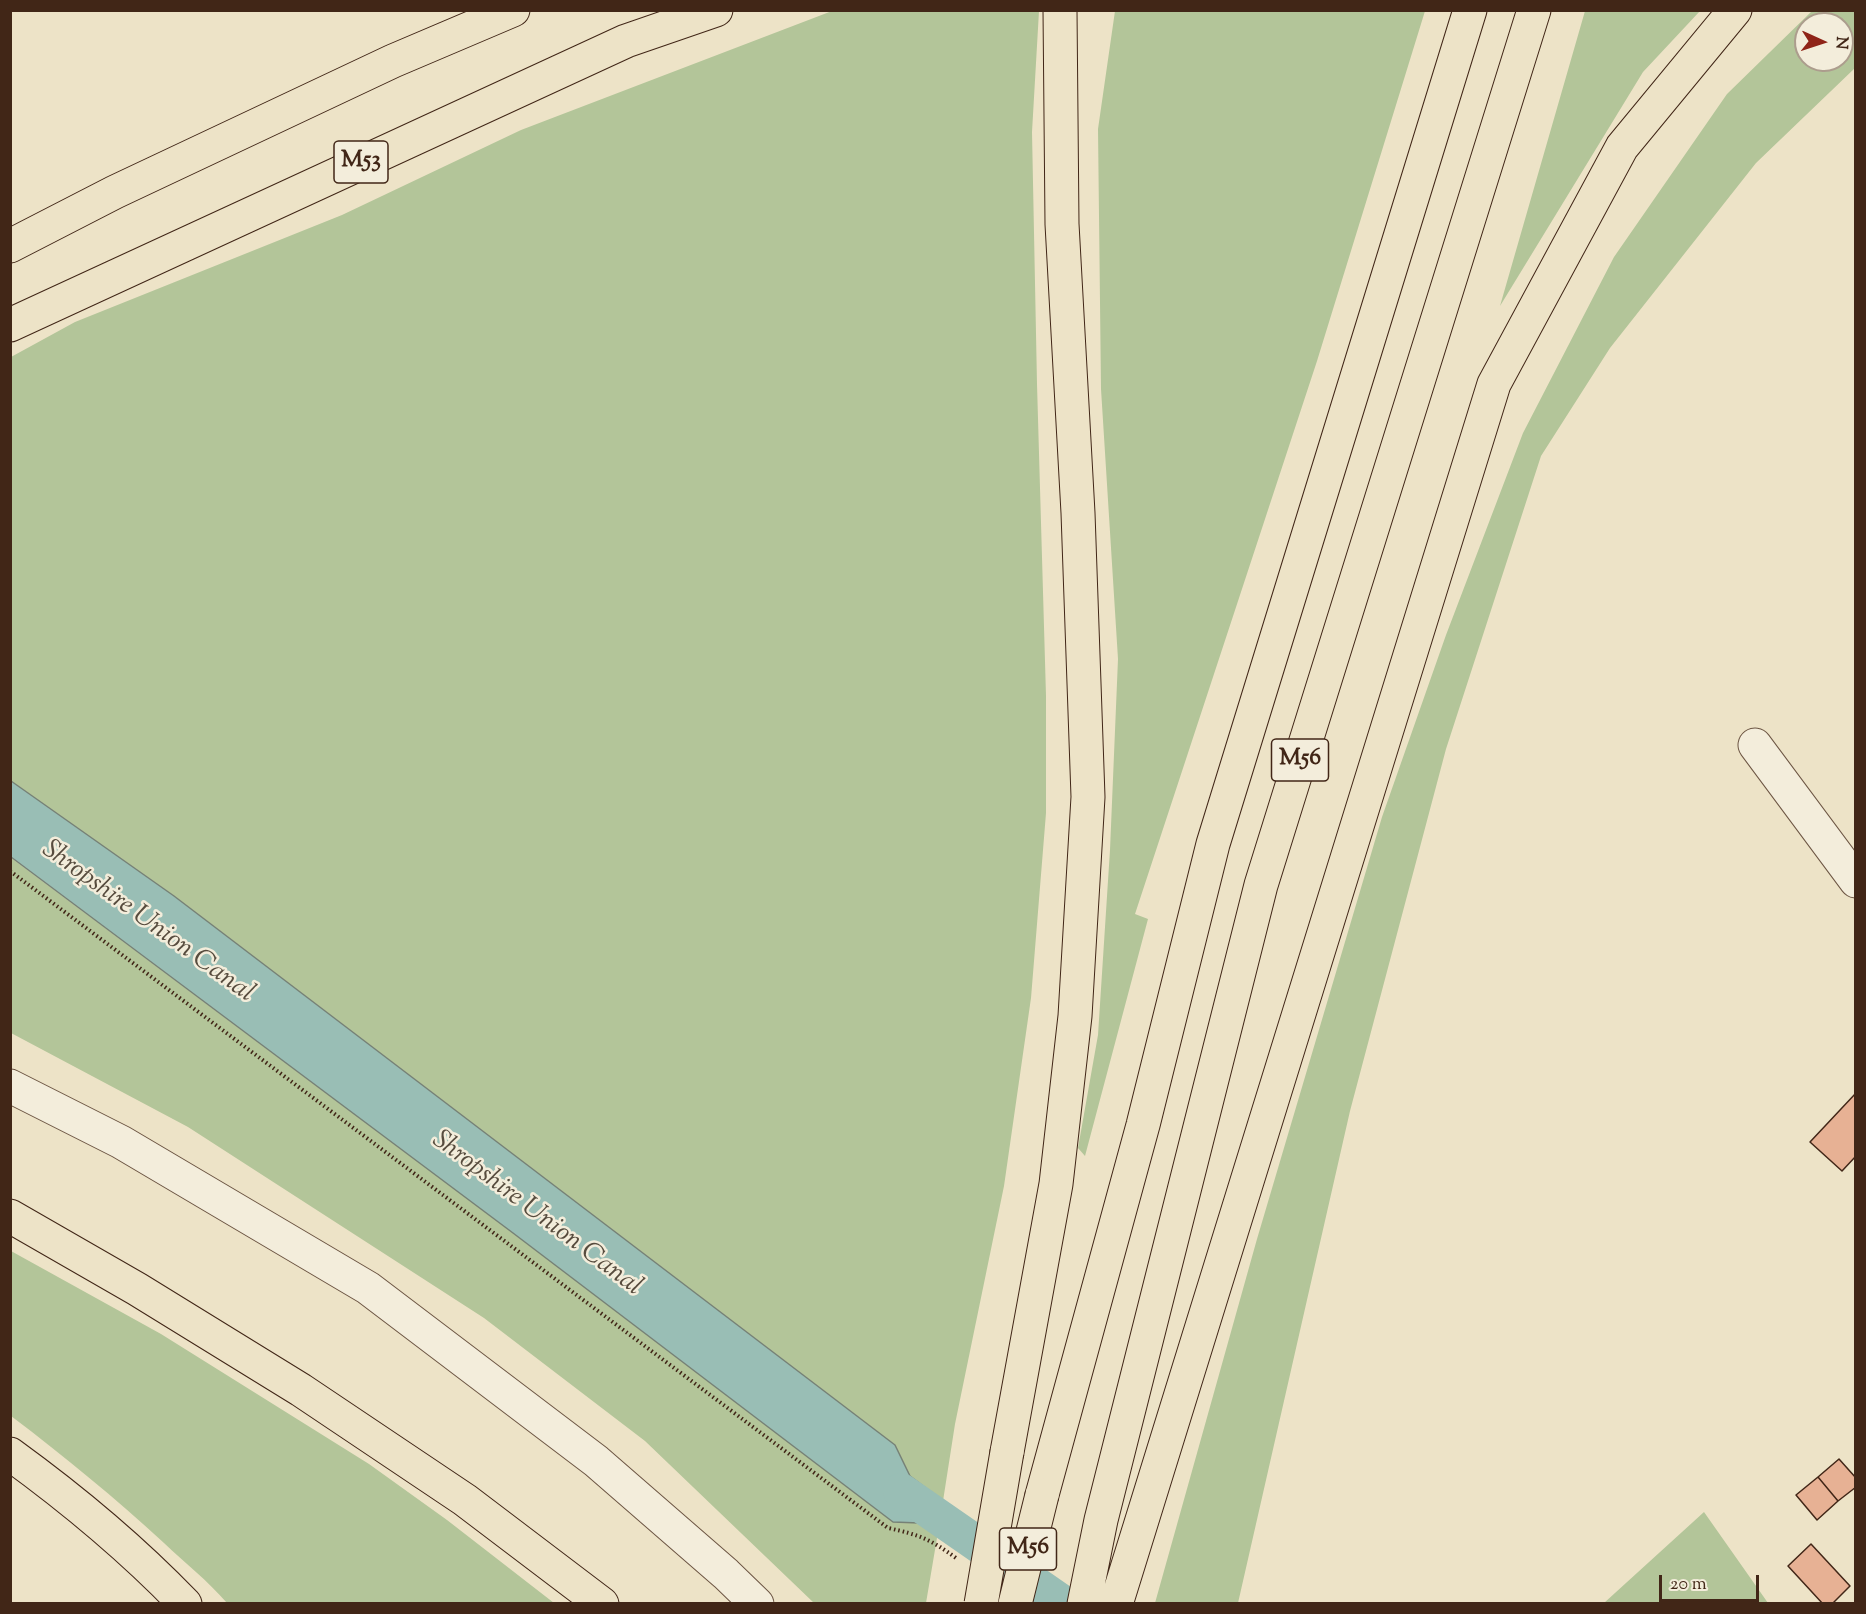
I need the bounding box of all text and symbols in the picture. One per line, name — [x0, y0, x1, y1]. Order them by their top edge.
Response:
north arrow — [1794, 12, 1854, 72]
text: N — [1829, 36, 1852, 50]
road number: M53 — [334, 141, 388, 183]
road number: M56 — [1272, 739, 1328, 781]
water label: Shropshire Union Canal — [34, 835, 260, 1011]
water label: Shropshire Union Canal — [425, 1125, 647, 1305]
road number: M56 — [1000, 1528, 1056, 1570]
scale bar — [1662, 1563, 1762, 1601]
text: 20 m — [1670, 1572, 1707, 1598]

